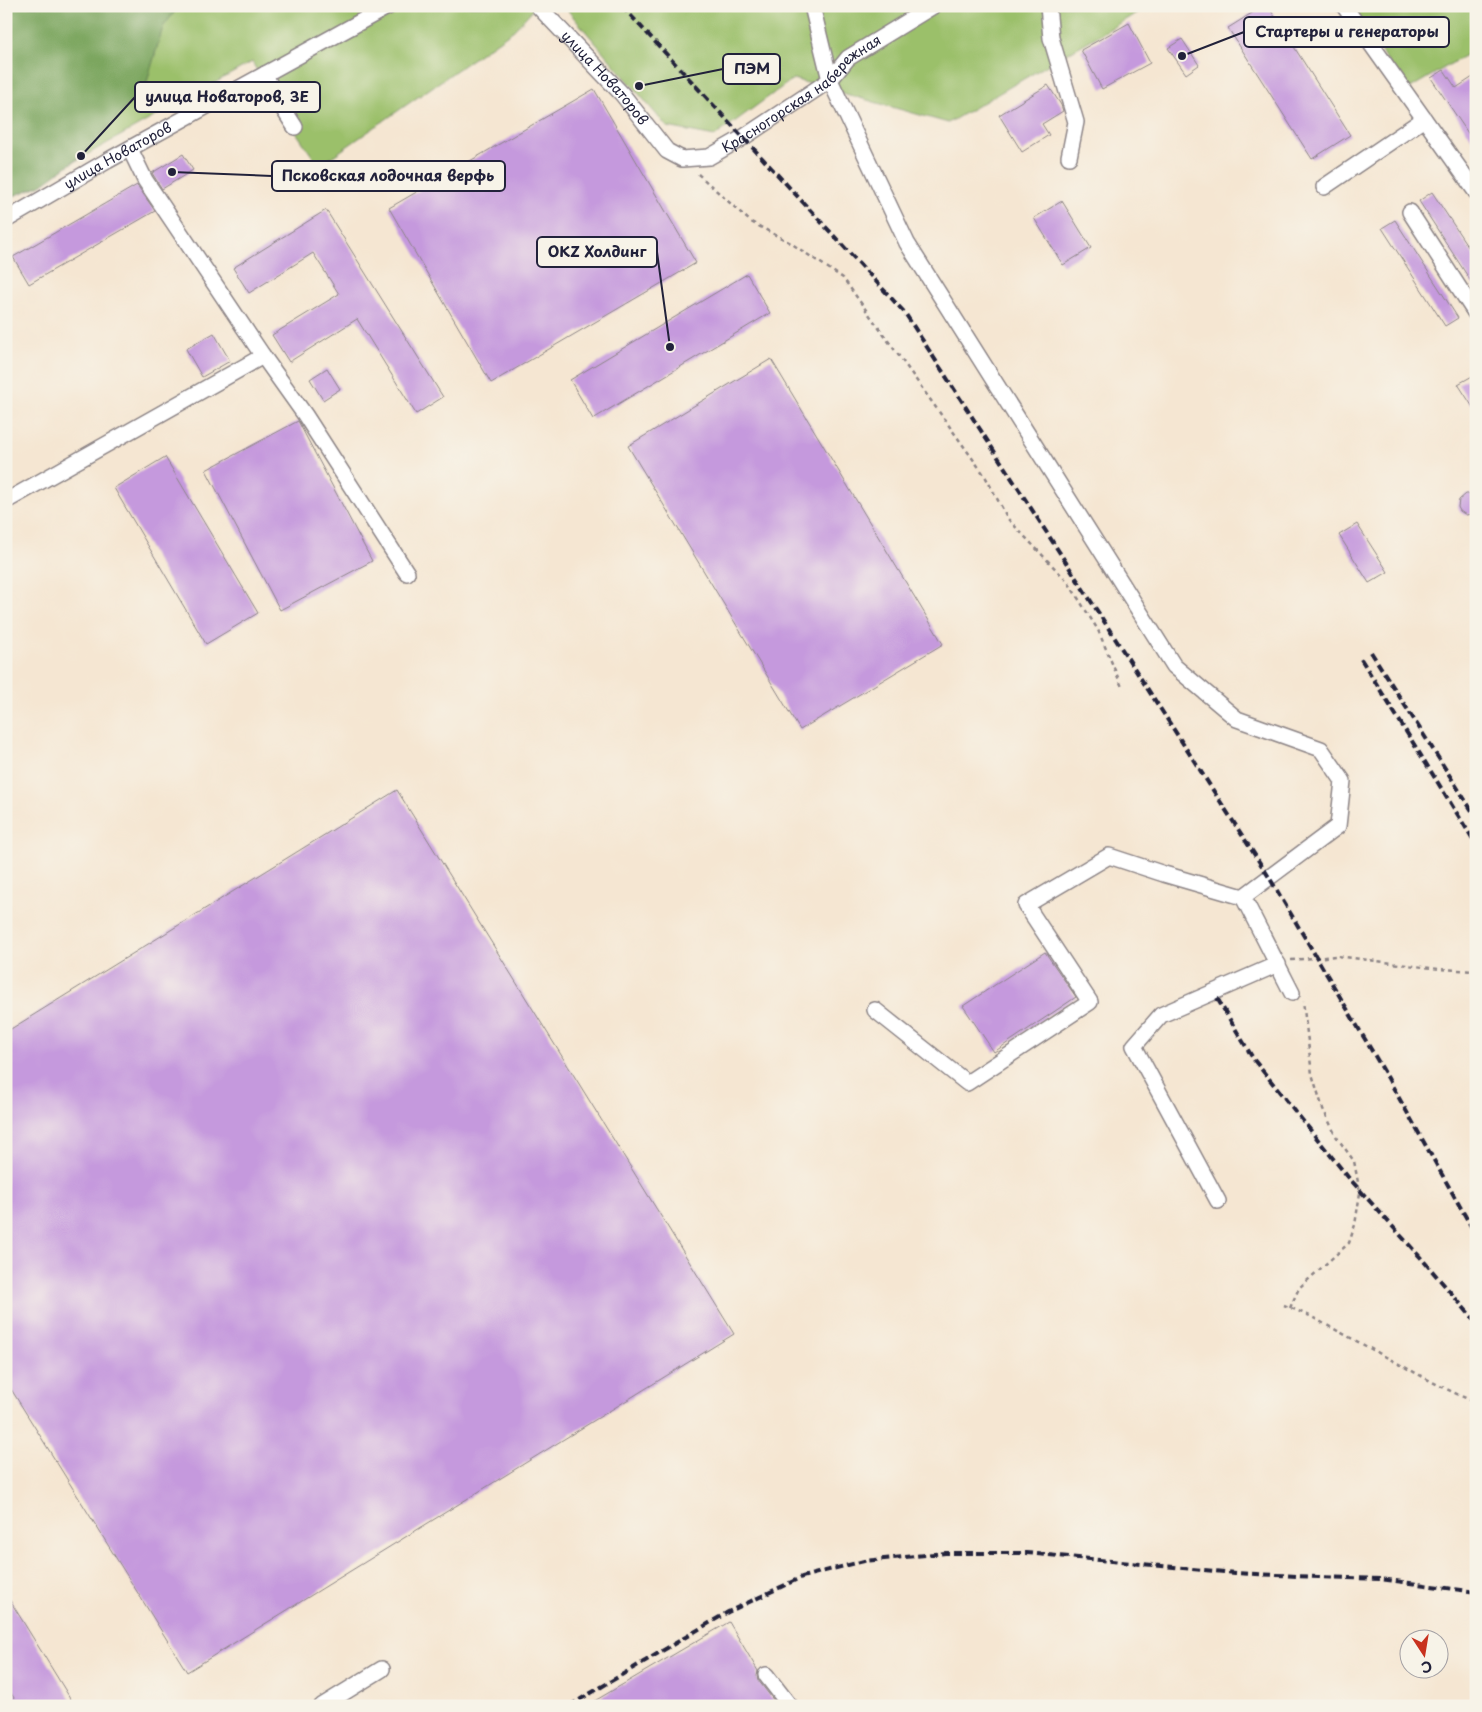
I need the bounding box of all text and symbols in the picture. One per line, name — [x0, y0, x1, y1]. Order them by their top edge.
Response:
callout: Стартеры и генераторы — [1244, 17, 1449, 47]
text: Стартеры и генераторы — [1255, 19, 1439, 42]
street label: улица Новаторов — [557, 26, 653, 129]
street label: Краcногорская набережная — [718, 29, 885, 158]
callout: ПЭМ — [723, 54, 780, 84]
text: ПЭМ — [734, 56, 770, 79]
callout: улица Новаторов, 3Е — [135, 82, 320, 112]
text: улица Новаторов, 3Е — [145, 84, 309, 107]
street label: улица Новаторов — [60, 116, 175, 194]
callout: Псковская лодочная верфь — [272, 161, 505, 191]
text: Псковская лодочная верфь — [282, 163, 494, 186]
callout: OKZ Холдинг — [537, 237, 657, 267]
text: OKZ Холдинг — [548, 239, 647, 262]
north arrow — [1400, 1630, 1450, 1680]
text: С — [1419, 1656, 1434, 1679]

